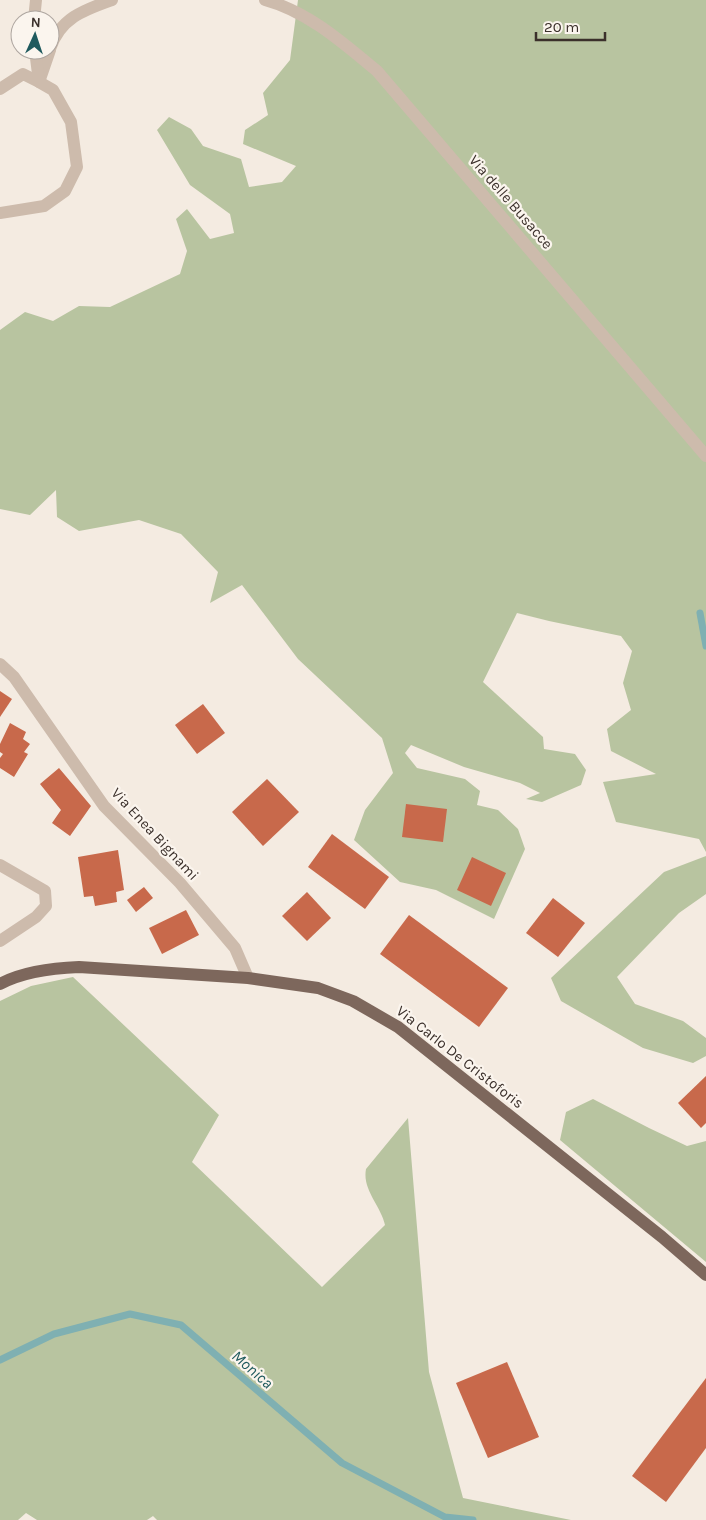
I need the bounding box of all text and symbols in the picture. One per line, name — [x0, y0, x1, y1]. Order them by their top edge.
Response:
north arrow — [10, 10, 60, 60]
scale bar — [536, 10, 605, 42]
text: N — [30, 14, 41, 31]
text: 20 m — [544, 18, 579, 36]
street label: Via delle Busacce — [465, 151, 557, 253]
street label: Via Enea Bignami — [108, 784, 202, 884]
street label: Via Carlo De Cristoforis — [393, 1002, 527, 1112]
water label: Monica — [228, 1346, 277, 1392]

